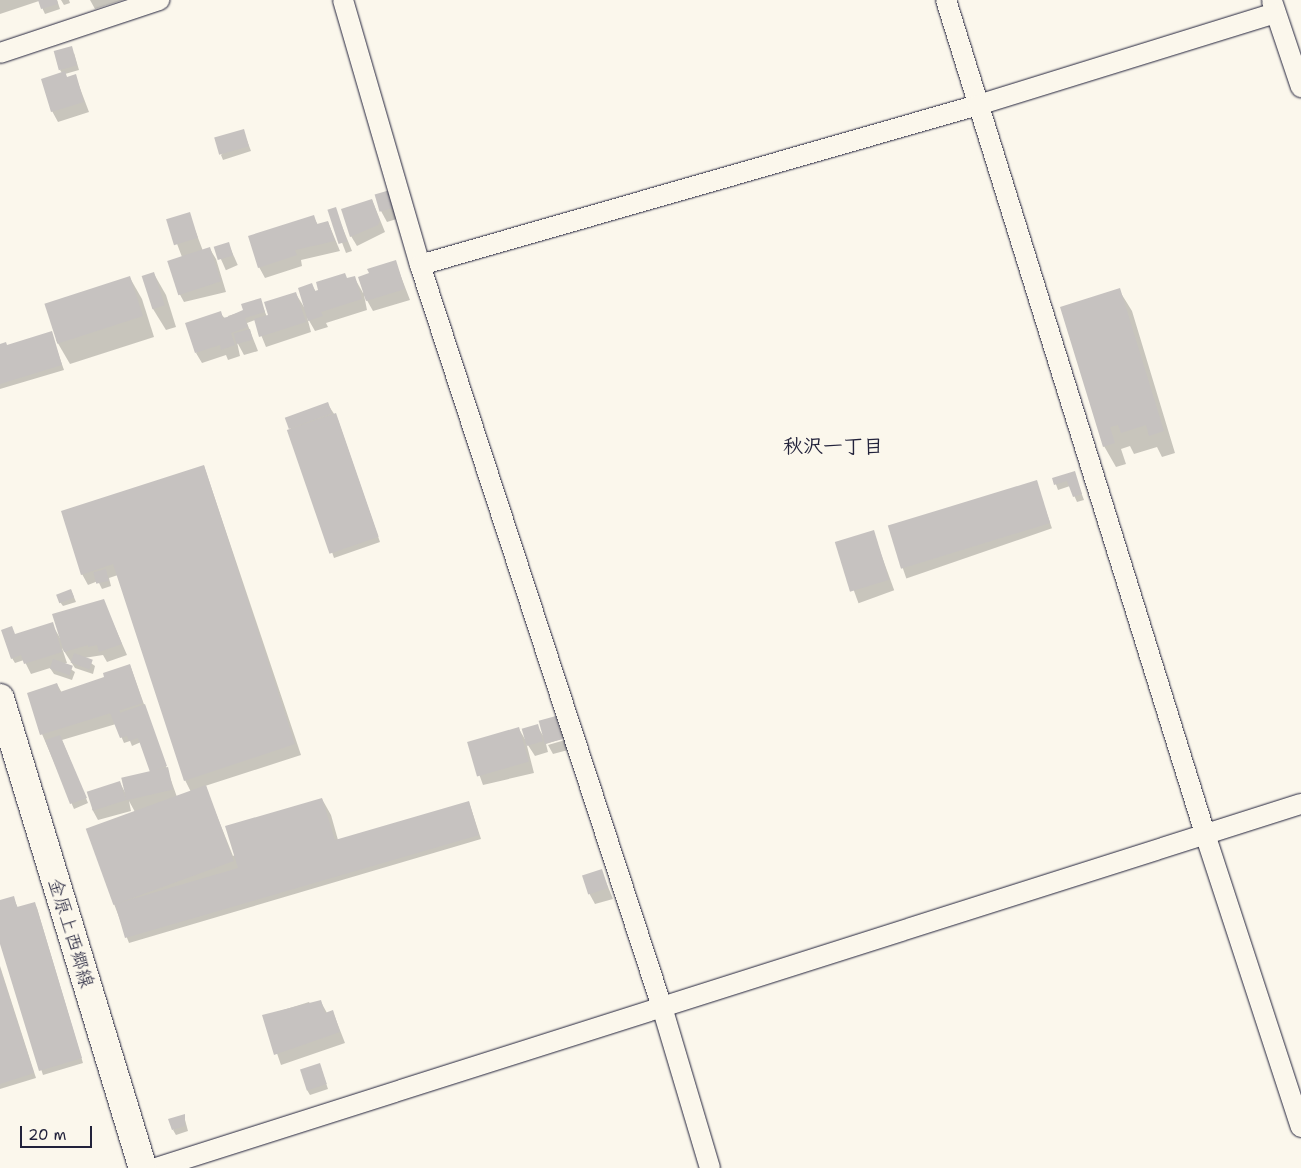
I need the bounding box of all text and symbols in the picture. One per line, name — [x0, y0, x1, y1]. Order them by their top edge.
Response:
district label: 秋沢一丁目 — [783, 434, 883, 458]
street label: 金原上西郷線 — [43, 875, 99, 991]
scale bar — [22, 1116, 95, 1148]
text: 20 m — [28, 1125, 67, 1145]

